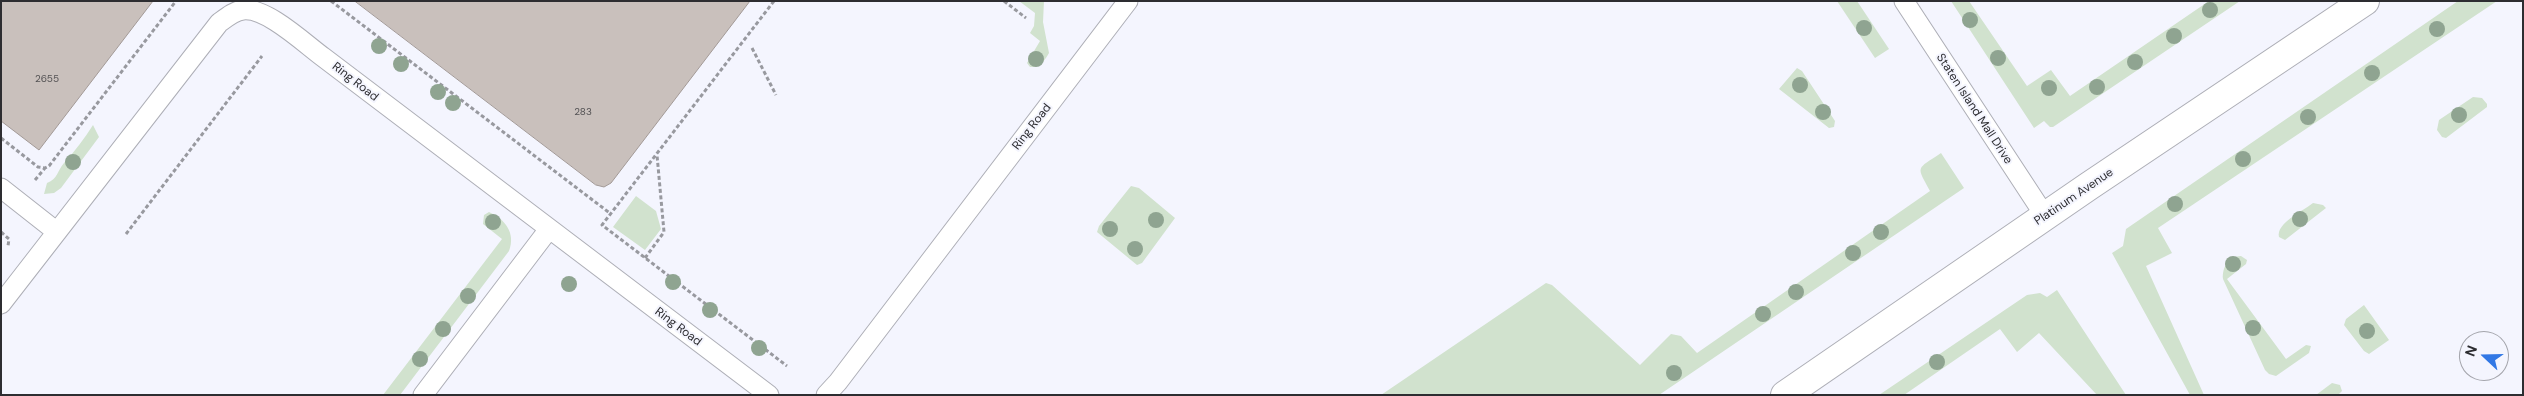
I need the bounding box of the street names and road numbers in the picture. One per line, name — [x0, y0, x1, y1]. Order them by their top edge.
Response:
street label: Staten Island Mall Drive — [1933, 51, 2015, 167]
street label: Ring Road — [329, 59, 381, 105]
street label: Ring Road — [1009, 101, 1055, 153]
street label: Platinum Avenue — [2032, 165, 2116, 229]
street label: Ring Road — [652, 305, 704, 349]

